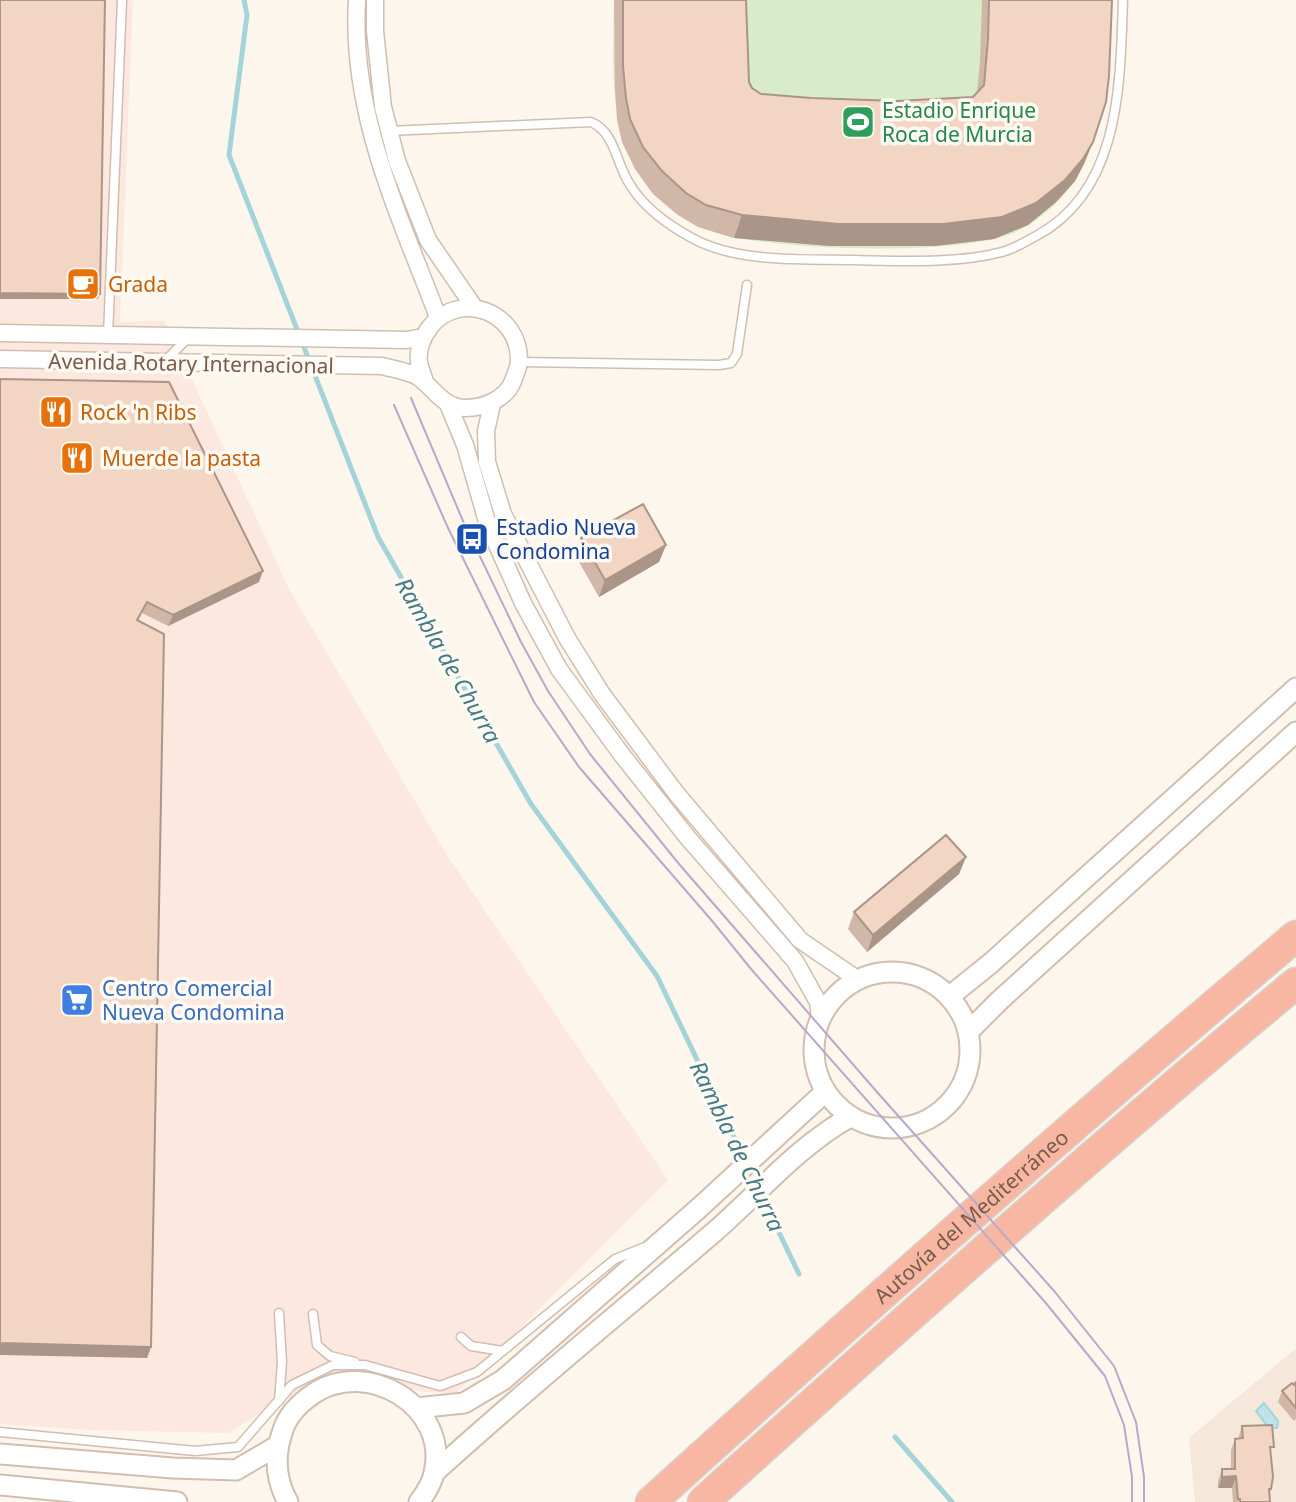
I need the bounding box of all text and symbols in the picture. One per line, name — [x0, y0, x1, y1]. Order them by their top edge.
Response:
place label: Estadio Enrique Roca de Murcia — [882, 96, 1036, 148]
sports icon: Estadio Enrique Roca de Murcia — [839, 103, 877, 141]
cafe icon: Grada — [64, 265, 102, 303]
place label: Grada — [108, 270, 168, 298]
street label: Avenida Rotary Internacional — [48, 347, 334, 379]
restaurant icon: Rock 'n Ribs — [37, 393, 75, 431]
place label: Rock 'n Ribs — [80, 398, 197, 426]
restaurant icon: Muerde la pasta — [58, 439, 96, 477]
place label: Muerde la pasta — [102, 444, 261, 472]
place label: Estadio Nueva Condomina — [496, 513, 636, 565]
bus stop icon: Estadio Nueva Condomina — [453, 520, 491, 558]
water label: Rambla de Churra — [389, 571, 509, 749]
place label: Centro Comercial Nueva Condomina — [102, 974, 285, 1026]
supermarket icon: Centro Comercial Nueva Condomina — [58, 981, 96, 1019]
water label: Rambla de Churra — [683, 1055, 793, 1237]
street label: Autovía del Mediterráneo — [868, 1123, 1074, 1309]

